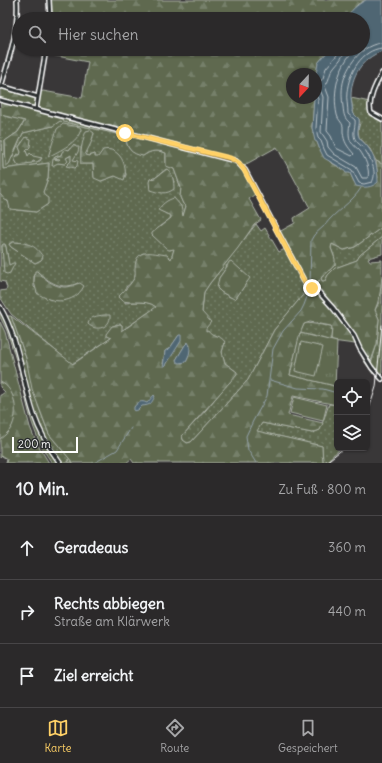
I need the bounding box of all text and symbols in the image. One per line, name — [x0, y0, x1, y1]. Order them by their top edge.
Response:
search box — [12, 12, 370, 56]
icon: search — [26, 23, 48, 45]
text: Hier suchen — [58, 25, 138, 44]
north arrow — [286, 68, 322, 104]
route start — [116, 124, 134, 142]
route end — [303, 279, 321, 297]
map controls — [334, 379, 370, 451]
button: locate — [334, 379, 370, 415]
button: layers — [334, 415, 370, 451]
scale bar — [12, 435, 78, 454]
text: 200 m — [18, 437, 51, 451]
text: 10 Min. — [16, 478, 69, 500]
text: Zu Fuß · 800 m — [279, 481, 366, 498]
icon: ahead — [16, 537, 38, 559]
text: Geradeaus — [54, 538, 128, 557]
text: 360 m — [328, 539, 366, 556]
text: Rechts abbiegen — [54, 594, 165, 613]
icon: right — [16, 601, 38, 623]
text: 440 m — [328, 603, 366, 620]
text: Straße am Klärwerk — [54, 613, 170, 630]
icon: arrive — [16, 665, 38, 687]
text: Ziel erreicht — [54, 666, 133, 685]
tab: Karte — [44, 717, 71, 755]
tab: Route — [160, 717, 189, 755]
tab: Gespeichert — [278, 717, 338, 755]

